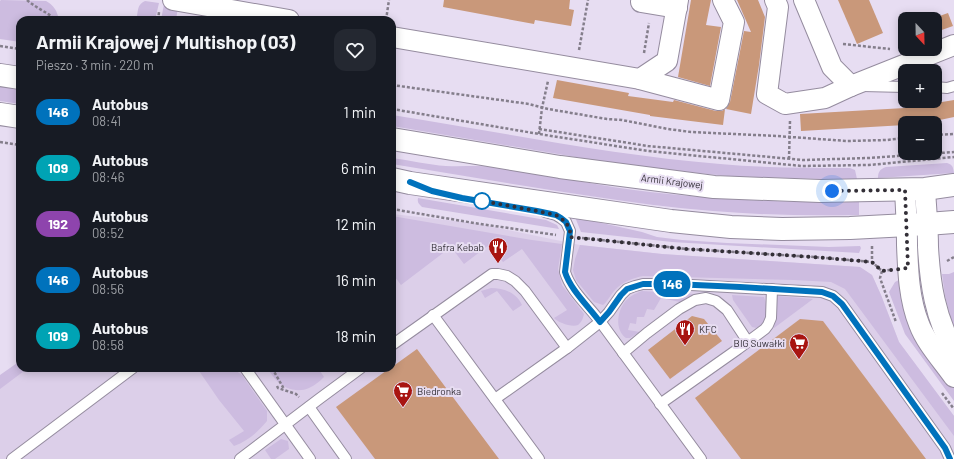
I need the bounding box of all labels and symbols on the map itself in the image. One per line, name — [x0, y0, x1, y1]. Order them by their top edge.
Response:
north arrow — [898, 12, 942, 56]
street label: Armii Krajowej — [640, 171, 704, 191]
your location — [822, 181, 842, 201]
unlabelled marker — [473, 192, 491, 210]
restaurant icon: Bafra Kebab — [487, 236, 509, 264]
place label: Bafra Kebab — [431, 241, 484, 253]
line badge: 146 — [649, 271, 695, 297]
restaurant icon: KFC — [674, 318, 696, 346]
place label: KFC — [699, 323, 717, 335]
supermarket icon: BIG Suwałki — [788, 332, 810, 360]
place label: BIG Suwałki — [734, 337, 785, 349]
supermarket icon: Biedronka — [392, 380, 414, 408]
place label: Biedronka — [417, 385, 461, 397]

